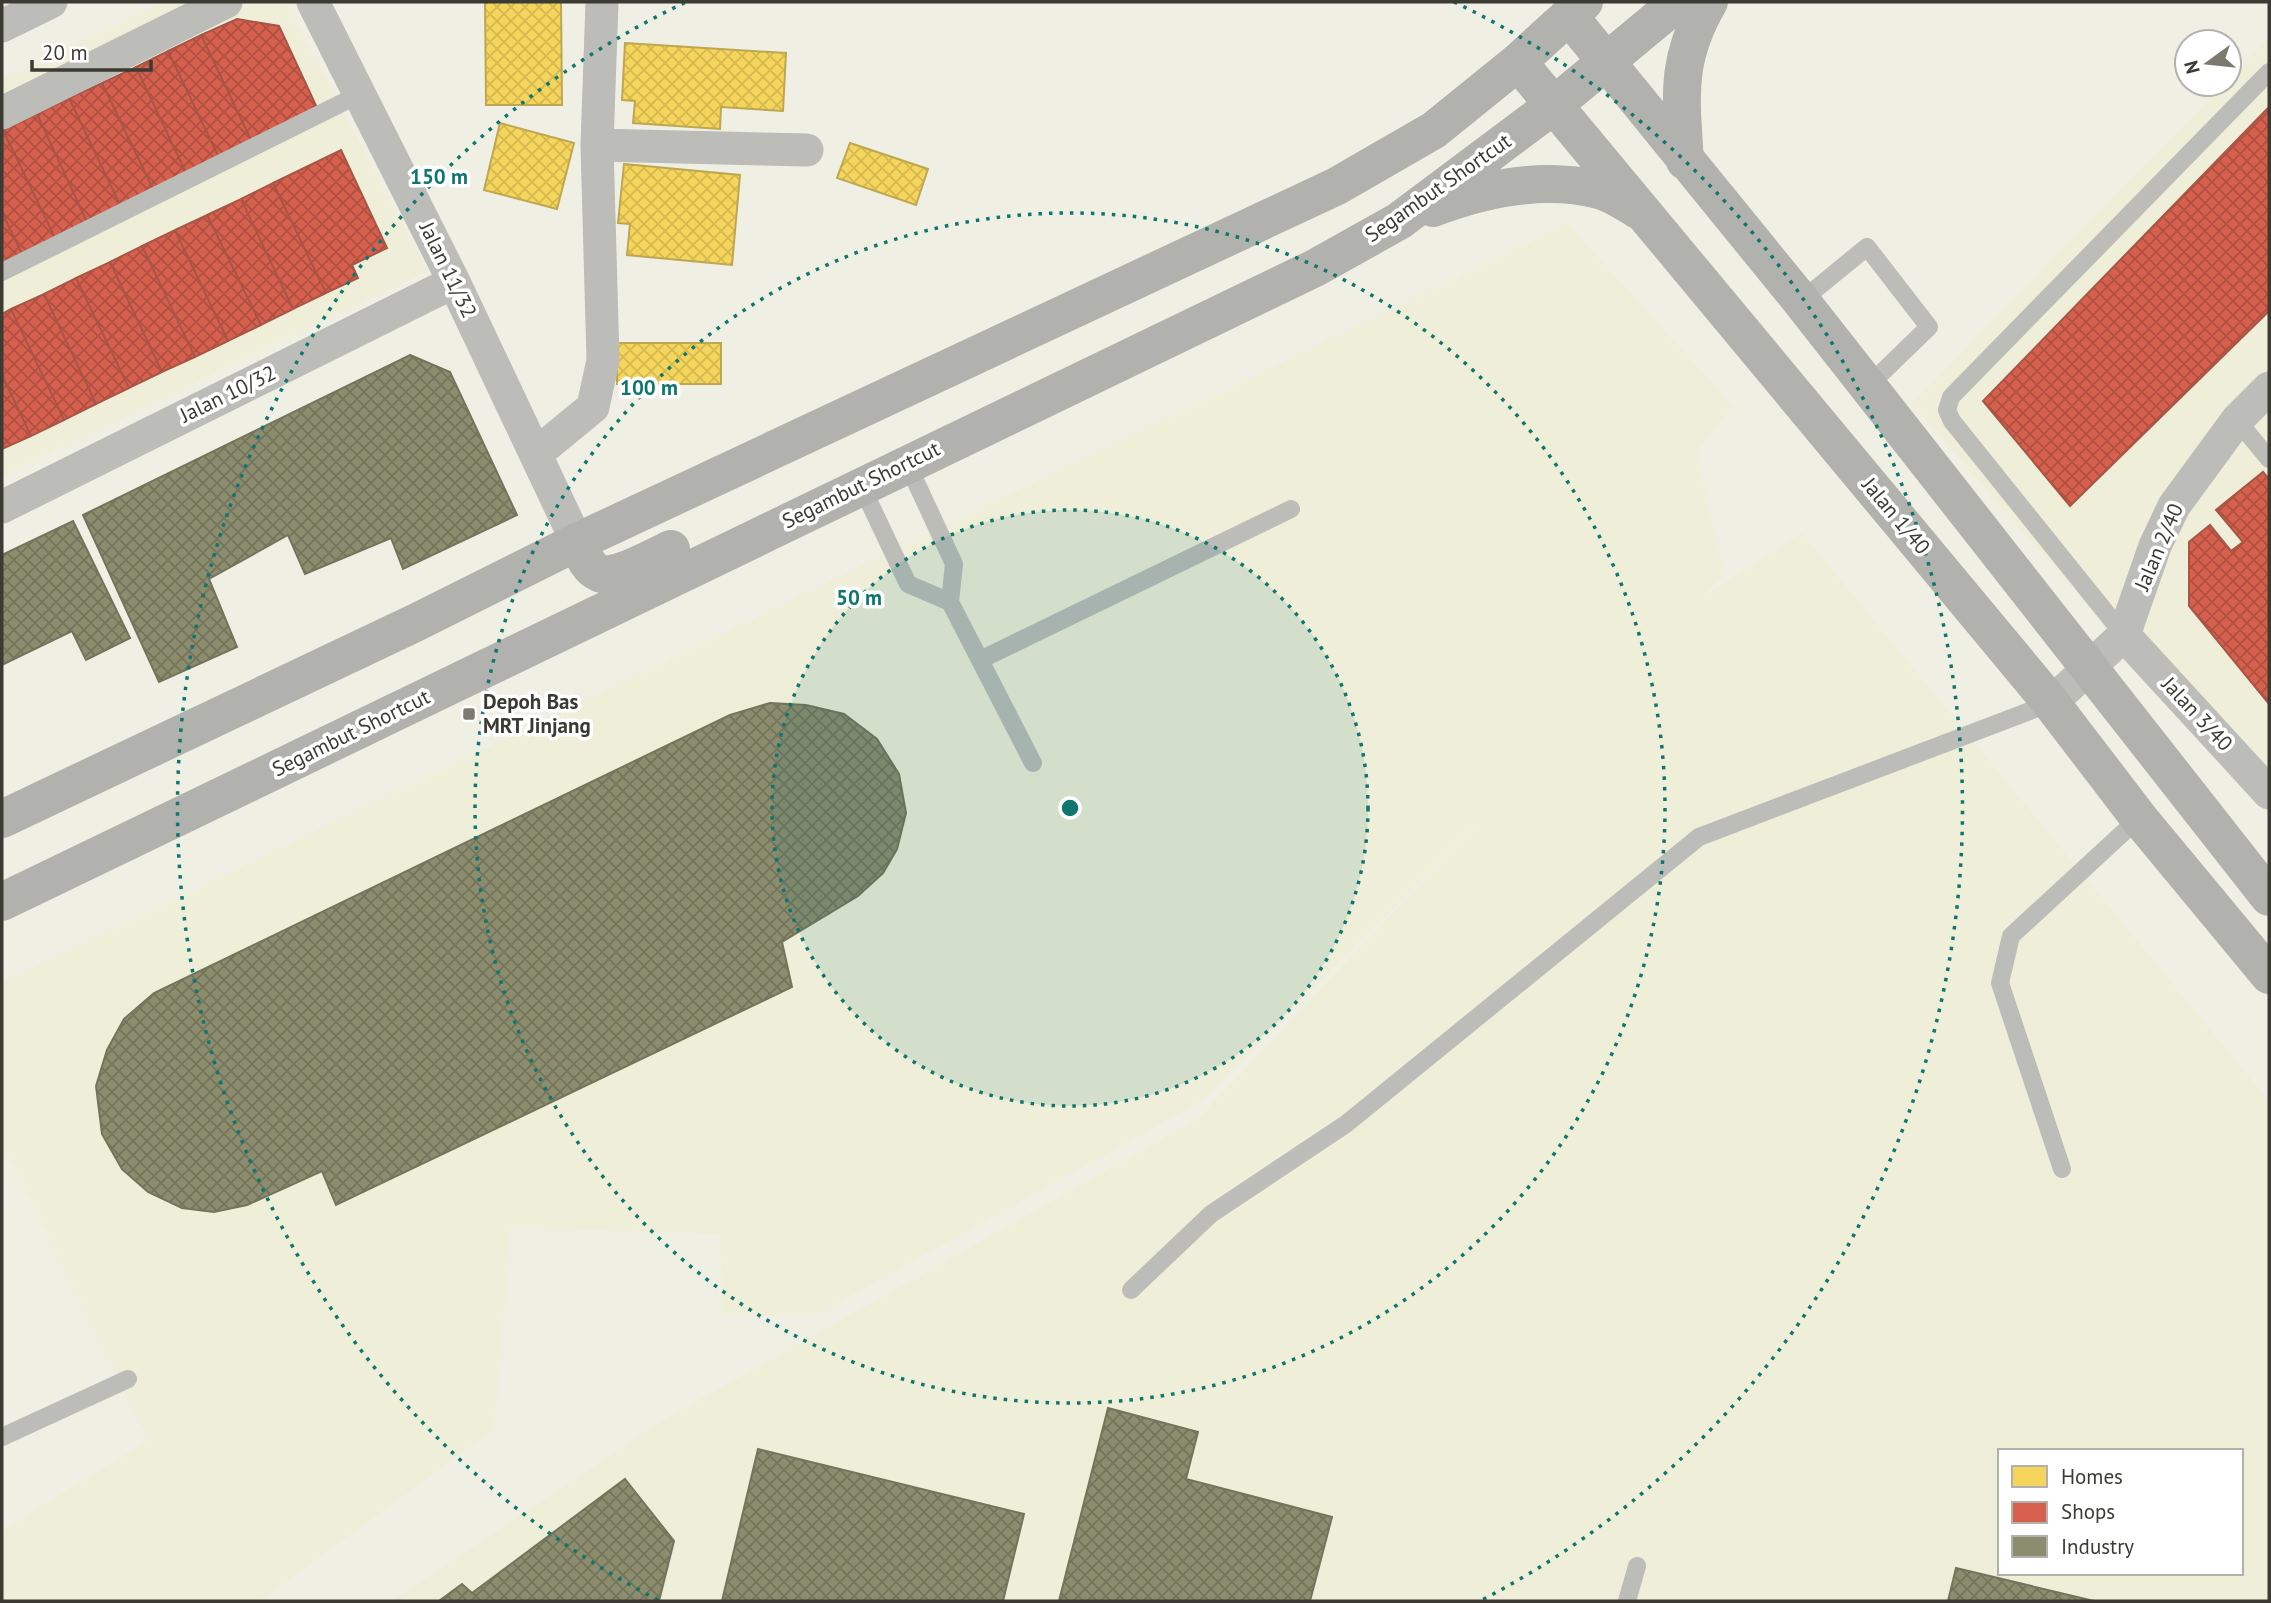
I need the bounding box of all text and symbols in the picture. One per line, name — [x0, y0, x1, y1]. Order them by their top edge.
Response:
scale bar — [32, 28, 150, 72]
north arrow — [2173, 28, 2243, 98]
text: 20 m — [42, 39, 88, 66]
text: N — [2178, 58, 2205, 77]
street label: Segambut Shortcut — [1359, 127, 1516, 248]
text: 150 m — [410, 163, 468, 190]
street label: Jalan 11/32 — [413, 217, 483, 322]
street label: Jalan 10/32 — [175, 359, 280, 429]
text: 100 m — [620, 374, 678, 401]
street label: Segambut Shortcut — [777, 435, 944, 534]
street label: Jalan 1/40 — [1856, 471, 1936, 560]
street label: Jalan 2/40 — [2128, 499, 2189, 595]
text: 50 m — [836, 584, 882, 611]
street label: Jalan 3/40 — [2155, 670, 2239, 756]
street label: Segambut Shortcut — [267, 683, 434, 782]
place label: Depoh Bas MRT Jinjang — [483, 688, 591, 739]
marker: Depoh Bas MRT Jinjang — [461, 706, 477, 722]
centre of rings — [1058, 796, 1082, 820]
legend — [1998, 1449, 2243, 1575]
text: Homes — [2061, 1463, 2123, 1490]
text: Shops — [2061, 1498, 2115, 1525]
text: Industry — [2061, 1533, 2134, 1560]

